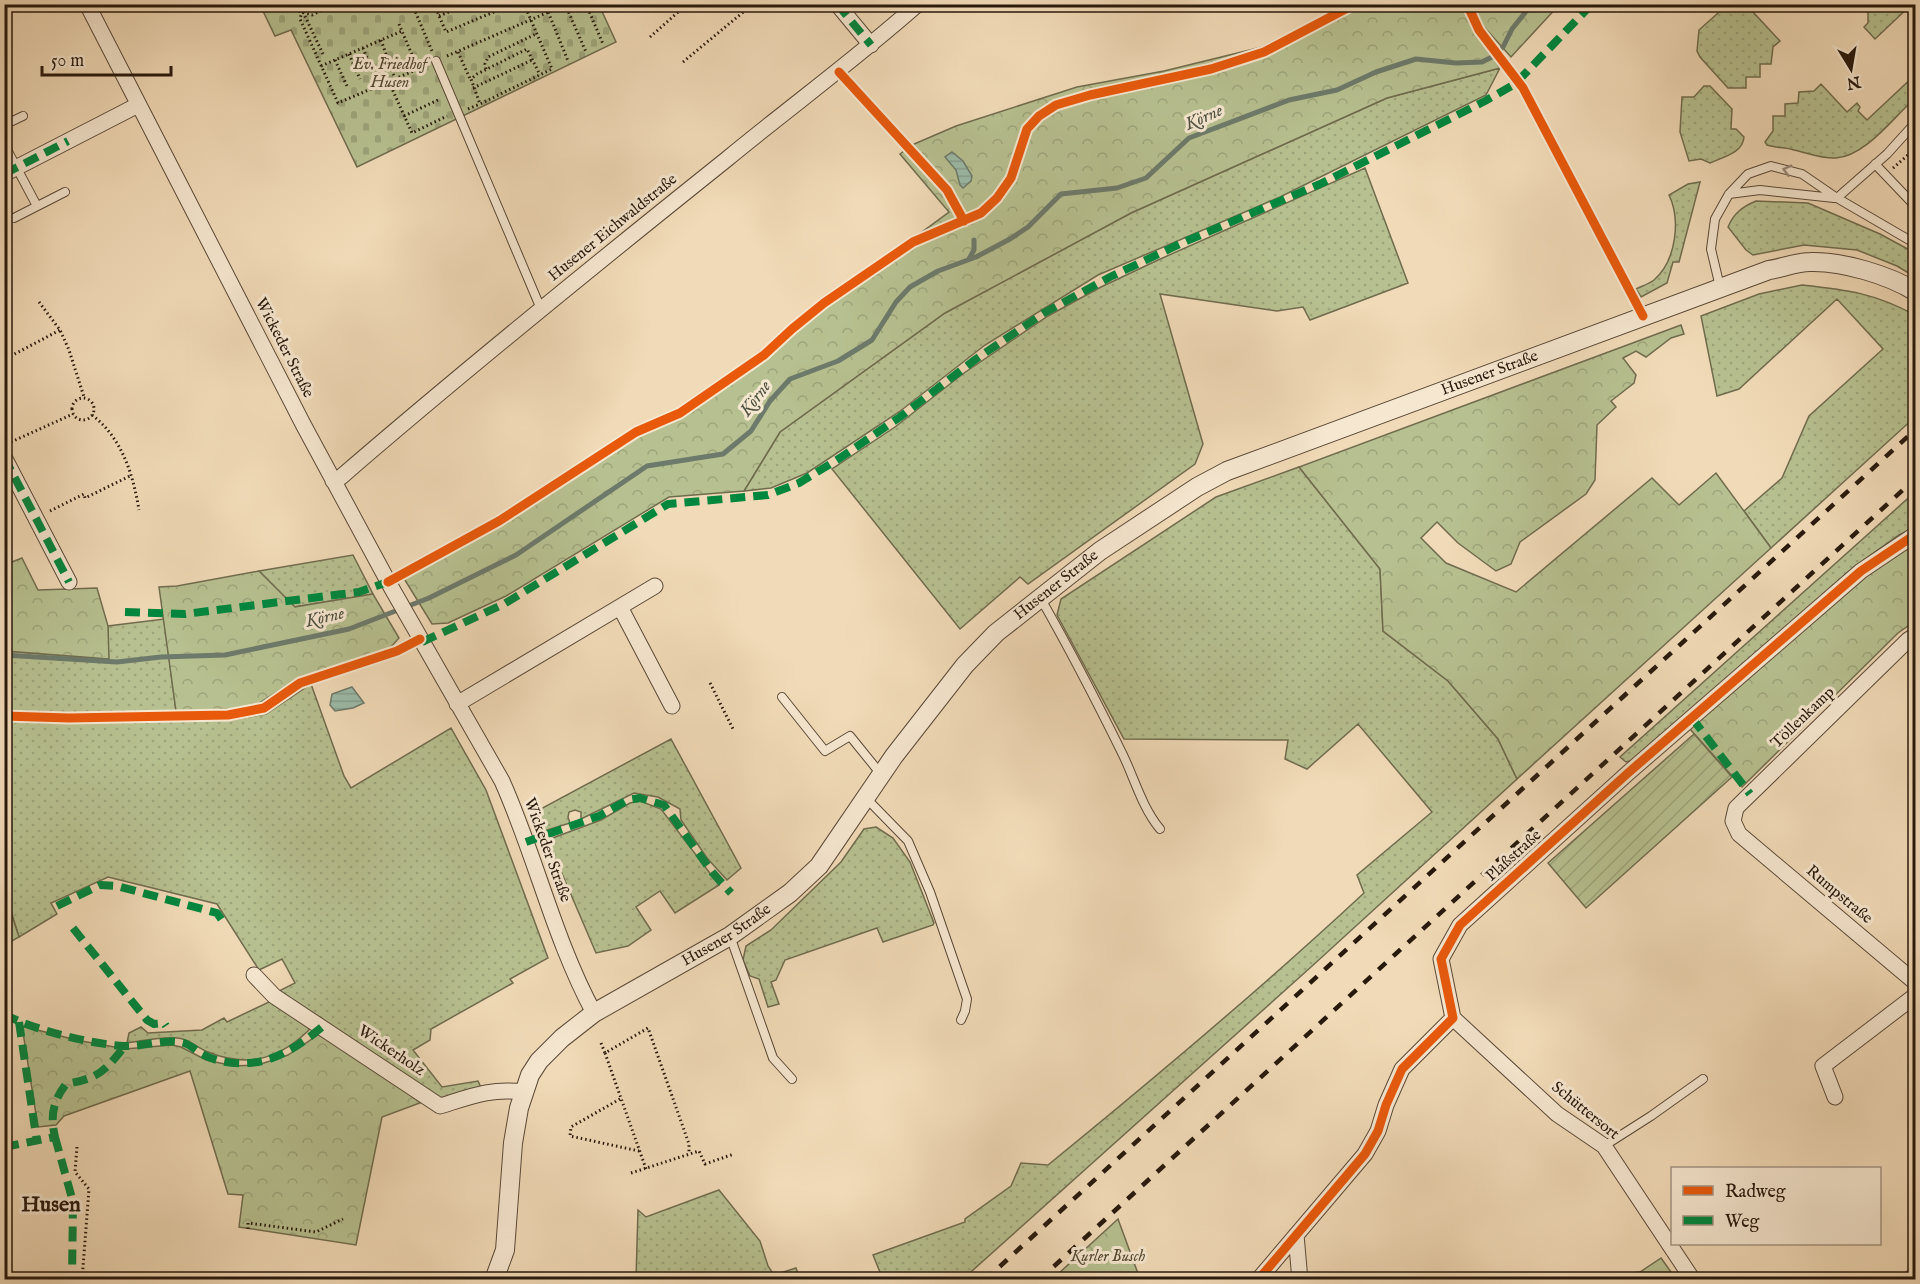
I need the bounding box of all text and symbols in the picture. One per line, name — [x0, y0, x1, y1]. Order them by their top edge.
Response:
scale bar — [42, 39, 171, 77]
north arrow — [1821, 39, 1881, 99]
text: 50 m — [51, 50, 84, 73]
park label: Ev. Friedhof Husen — [352, 55, 431, 93]
text: N — [1845, 70, 1863, 93]
water label: Körne — [1181, 100, 1227, 137]
one-way arrow — [1782, 165, 1792, 177]
street label: Husener Eichwaldstraße — [544, 170, 682, 286]
street label: Wickeder Straße — [250, 295, 318, 401]
street label: Husener Straße — [1438, 346, 1541, 401]
water label: Körne — [734, 376, 777, 422]
street label: Husener Straße — [1010, 546, 1103, 625]
water label: Körne — [302, 602, 347, 634]
street label: Töllenkamp — [1767, 682, 1839, 753]
street label: Wickeder Straße — [519, 795, 575, 905]
street label: Plaßstraße — [1482, 826, 1546, 886]
street label: Rumpstraße — [1802, 861, 1876, 929]
street label: Husener Straße — [678, 900, 775, 971]
street label: Wickerholz — [354, 1021, 428, 1081]
street label: Schüttersort — [1547, 1078, 1623, 1145]
legend — [1671, 1167, 1881, 1245]
text: Radweg — [1725, 1181, 1786, 1204]
district label: Husen — [21, 1191, 81, 1219]
text: Weg — [1725, 1211, 1760, 1234]
park label: Kurler Busch — [1070, 1247, 1145, 1267]

